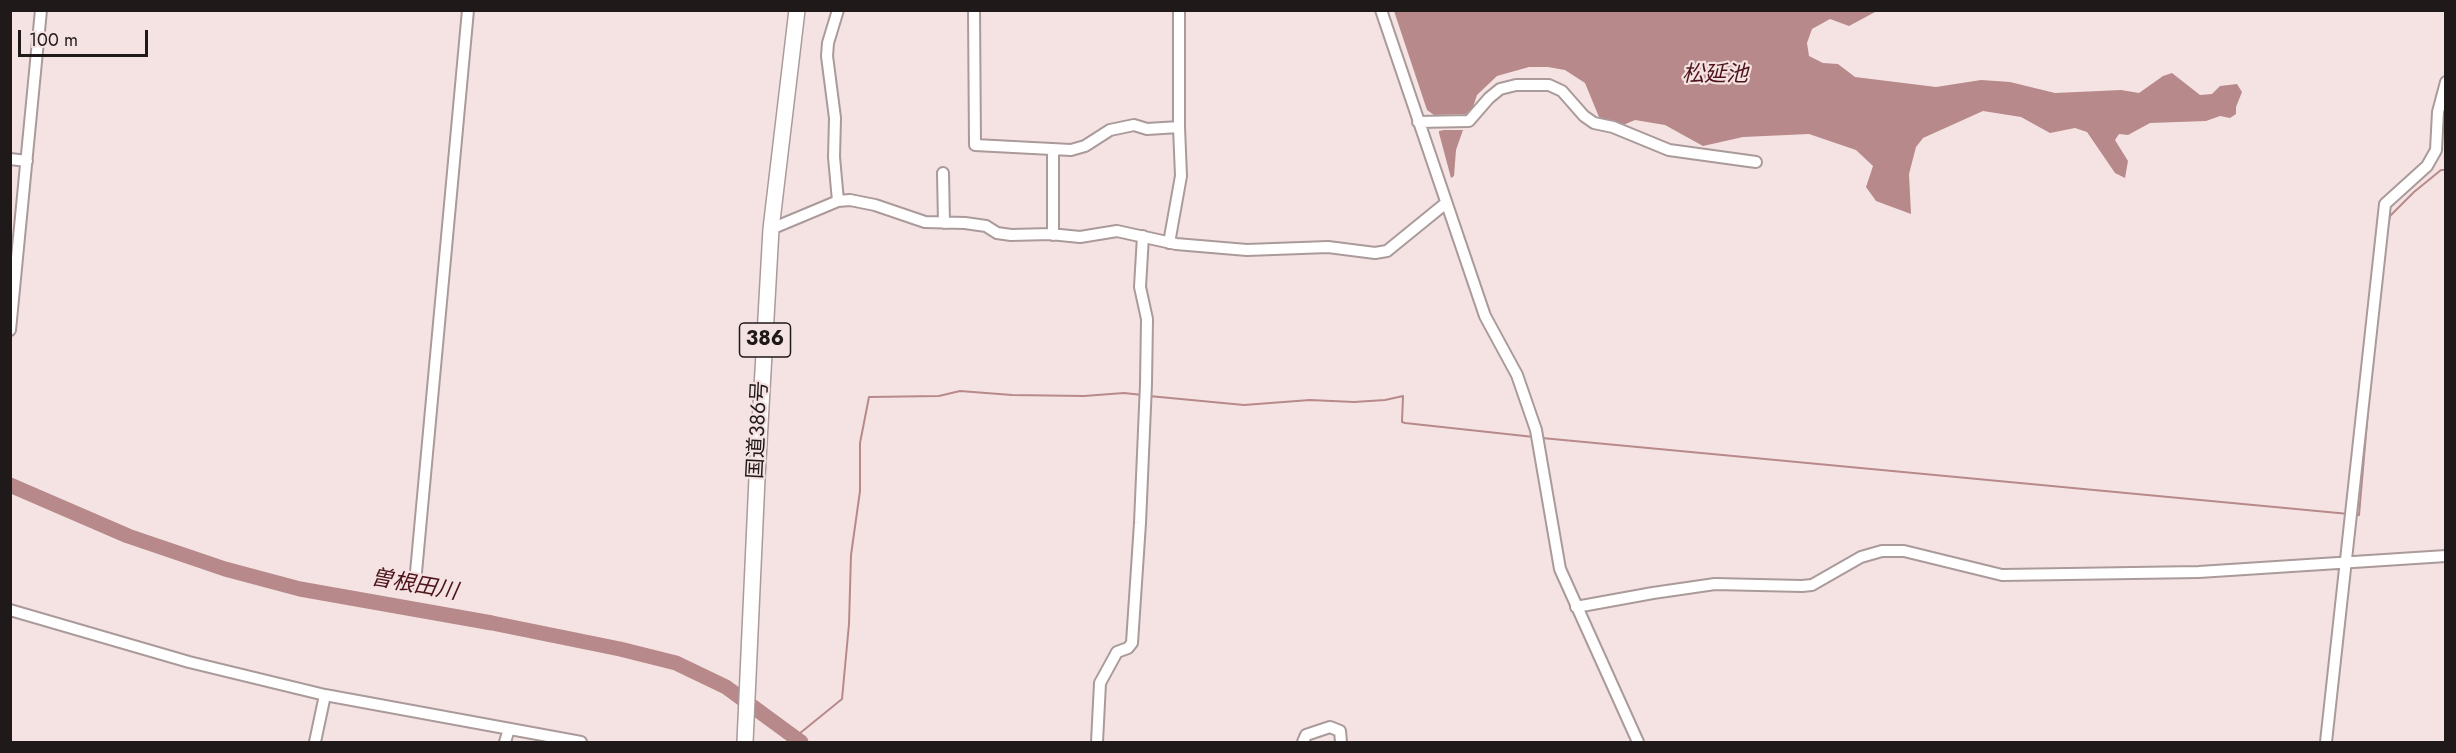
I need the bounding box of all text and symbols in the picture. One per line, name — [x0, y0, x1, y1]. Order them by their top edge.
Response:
scale bar — [21, 18, 152, 56]
text: 100 m — [29, 27, 78, 53]
water label: 松延池 — [1682, 63, 1748, 89]
road number: 386 — [740, 323, 790, 357]
street label: 国道386号 — [744, 380, 774, 480]
water label: 曽根田川 — [368, 565, 460, 607]

